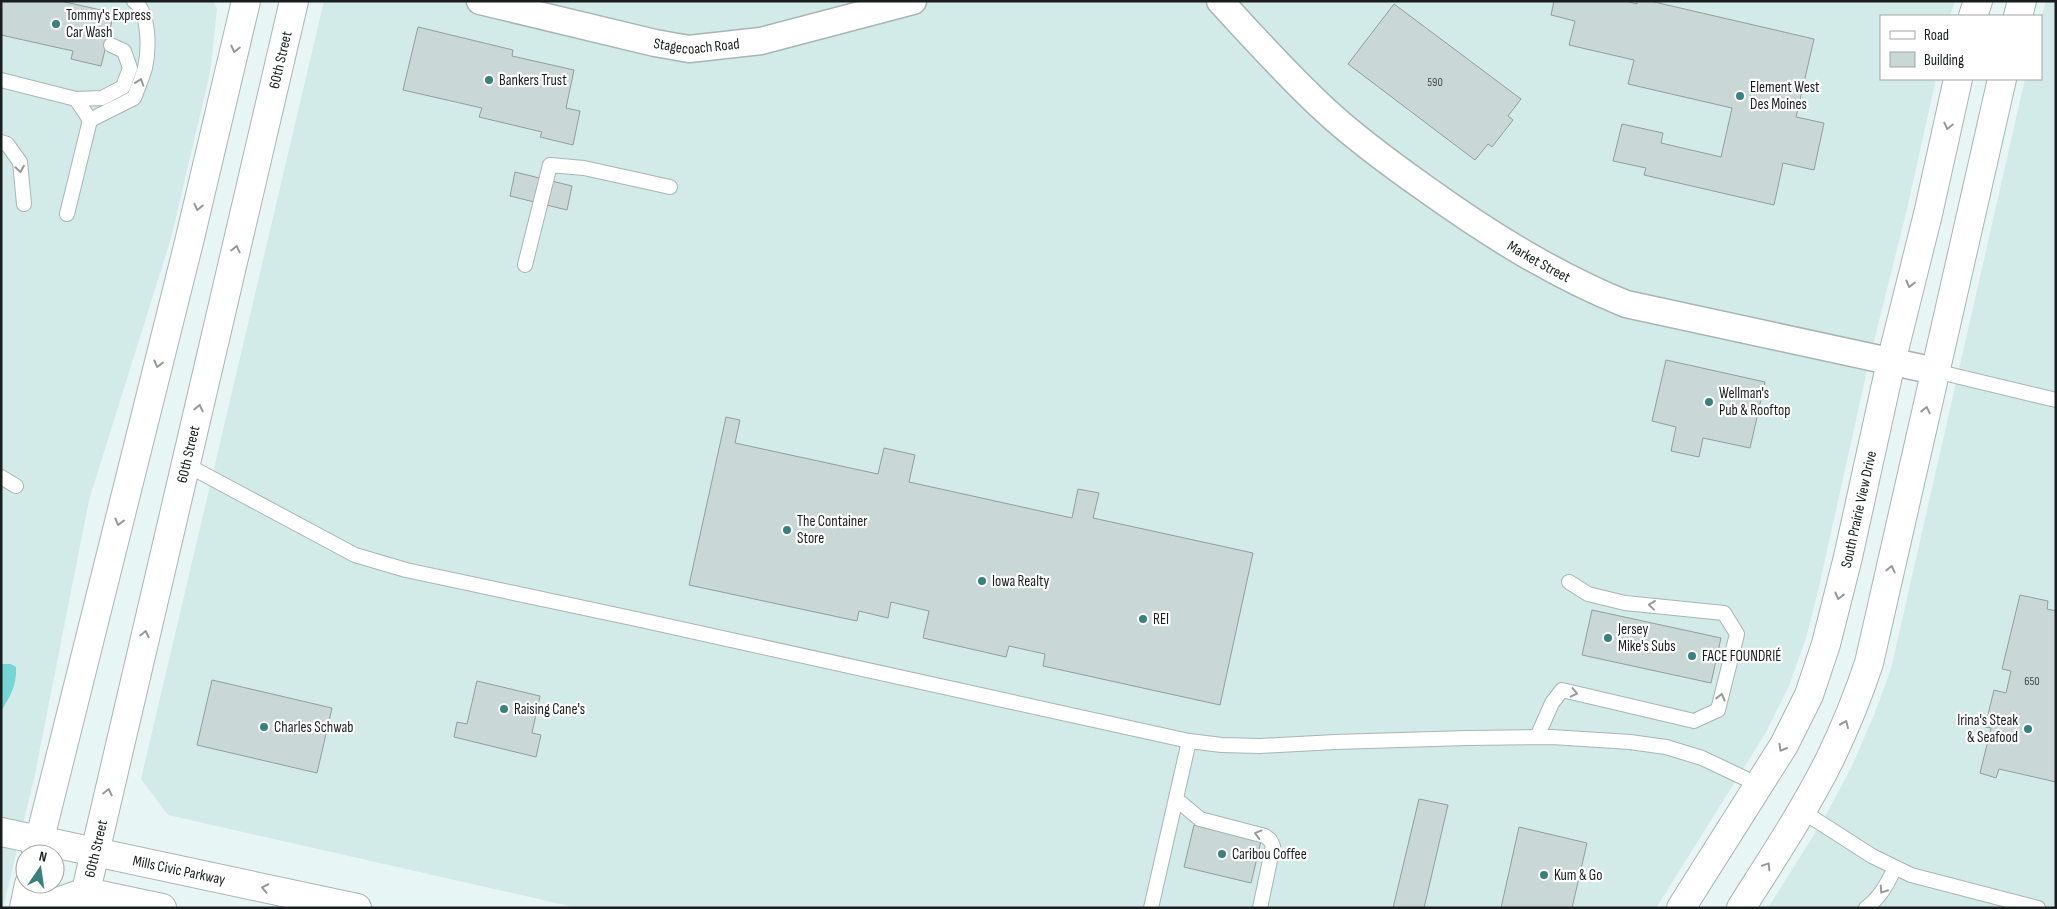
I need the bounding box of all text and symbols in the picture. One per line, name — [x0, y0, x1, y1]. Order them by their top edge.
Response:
place label: Tommy's Express Car Wash — [66, 6, 151, 42]
legend — [1880, 15, 2042, 80]
marker: Tommy's Express Car Wash — [50, 18, 62, 30]
text: Road — [1924, 26, 1949, 45]
street label: 60th Street — [265, 29, 297, 91]
street label: Stagecoach Road — [652, 34, 741, 59]
one-way arrow — [230, 44, 241, 53]
text: Building — [1924, 51, 1964, 70]
place label: Bankers Trust — [499, 71, 567, 90]
marker: Bankers Trust — [483, 74, 495, 86]
house number: 590 — [1427, 75, 1443, 90]
one-way arrow — [134, 78, 144, 86]
place label: Element West Des Moines — [1750, 78, 1820, 114]
marker: Element West Des Moines — [1734, 90, 1746, 102]
one-way arrow — [1943, 122, 1954, 131]
one-way arrow — [15, 165, 25, 174]
one-way arrow — [193, 202, 204, 211]
street label: Market Street — [1504, 237, 1574, 287]
one-way arrow — [230, 245, 241, 254]
one-way arrow — [1906, 280, 1916, 288]
one-way arrow — [154, 360, 164, 368]
place label: Wellman's Pub & Rooftop — [1719, 384, 1791, 420]
marker: Wellman's Pub & Rooftop — [1703, 396, 1715, 408]
one-way arrow — [193, 403, 204, 412]
one-way arrow — [1920, 406, 1931, 415]
street label: 60th Street — [173, 423, 205, 485]
street label: South Prairie View Drive — [1837, 449, 1881, 570]
place label: The Container Store — [797, 512, 868, 548]
one-way arrow — [114, 517, 124, 526]
marker: The Container Store — [781, 524, 793, 536]
one-way arrow — [1885, 564, 1896, 573]
place label: Iowa Realty — [992, 572, 1050, 591]
marker: Iowa Realty — [976, 575, 988, 587]
one-way arrow — [1834, 592, 1844, 600]
one-way arrow — [1647, 600, 1655, 611]
place label: REI — [1153, 610, 1169, 629]
marker: REI — [1137, 613, 1149, 625]
place label: Jersey Mike's Subs — [1617, 620, 1676, 656]
one-way arrow — [139, 629, 150, 638]
marker: Jersey Mike's Subs — [1602, 632, 1614, 644]
place label: FACE FOUNDRIÉ — [1702, 647, 1781, 666]
marker: FACE FOUNDRIÉ — [1686, 650, 1698, 662]
house number: 650 — [2024, 674, 2040, 689]
one-way arrow — [1569, 687, 1578, 698]
one-way arrow — [1715, 693, 1726, 702]
place label: Raising Cane's — [514, 700, 585, 719]
marker: Raising Cane's — [498, 703, 510, 715]
place label: Irina's Steak & Seafood — [1957, 711, 2018, 747]
place label: Charles Schwab — [274, 718, 353, 737]
one-way arrow — [1839, 720, 1850, 729]
marker: Charles Schwab — [258, 721, 270, 733]
marker: Irina's Steak & Seafood — [2022, 723, 2034, 735]
one-way arrow — [1778, 742, 1788, 751]
one-way arrow — [102, 788, 113, 796]
street label: 60th Street — [80, 818, 112, 879]
one-way arrow — [1254, 829, 1263, 840]
north arrow — [15, 844, 65, 894]
place label: Caribou Coffee — [1232, 845, 1307, 864]
text: N — [37, 848, 48, 866]
marker: Caribou Coffee — [1216, 848, 1228, 860]
street label: Mills Civic Parkway — [131, 851, 227, 890]
one-way arrow — [1761, 863, 1770, 872]
place label: Kum & Go — [1554, 866, 1603, 885]
marker: Kum & Go — [1538, 869, 1550, 881]
one-way arrow — [261, 883, 269, 894]
one-way arrow — [1879, 885, 1889, 894]

